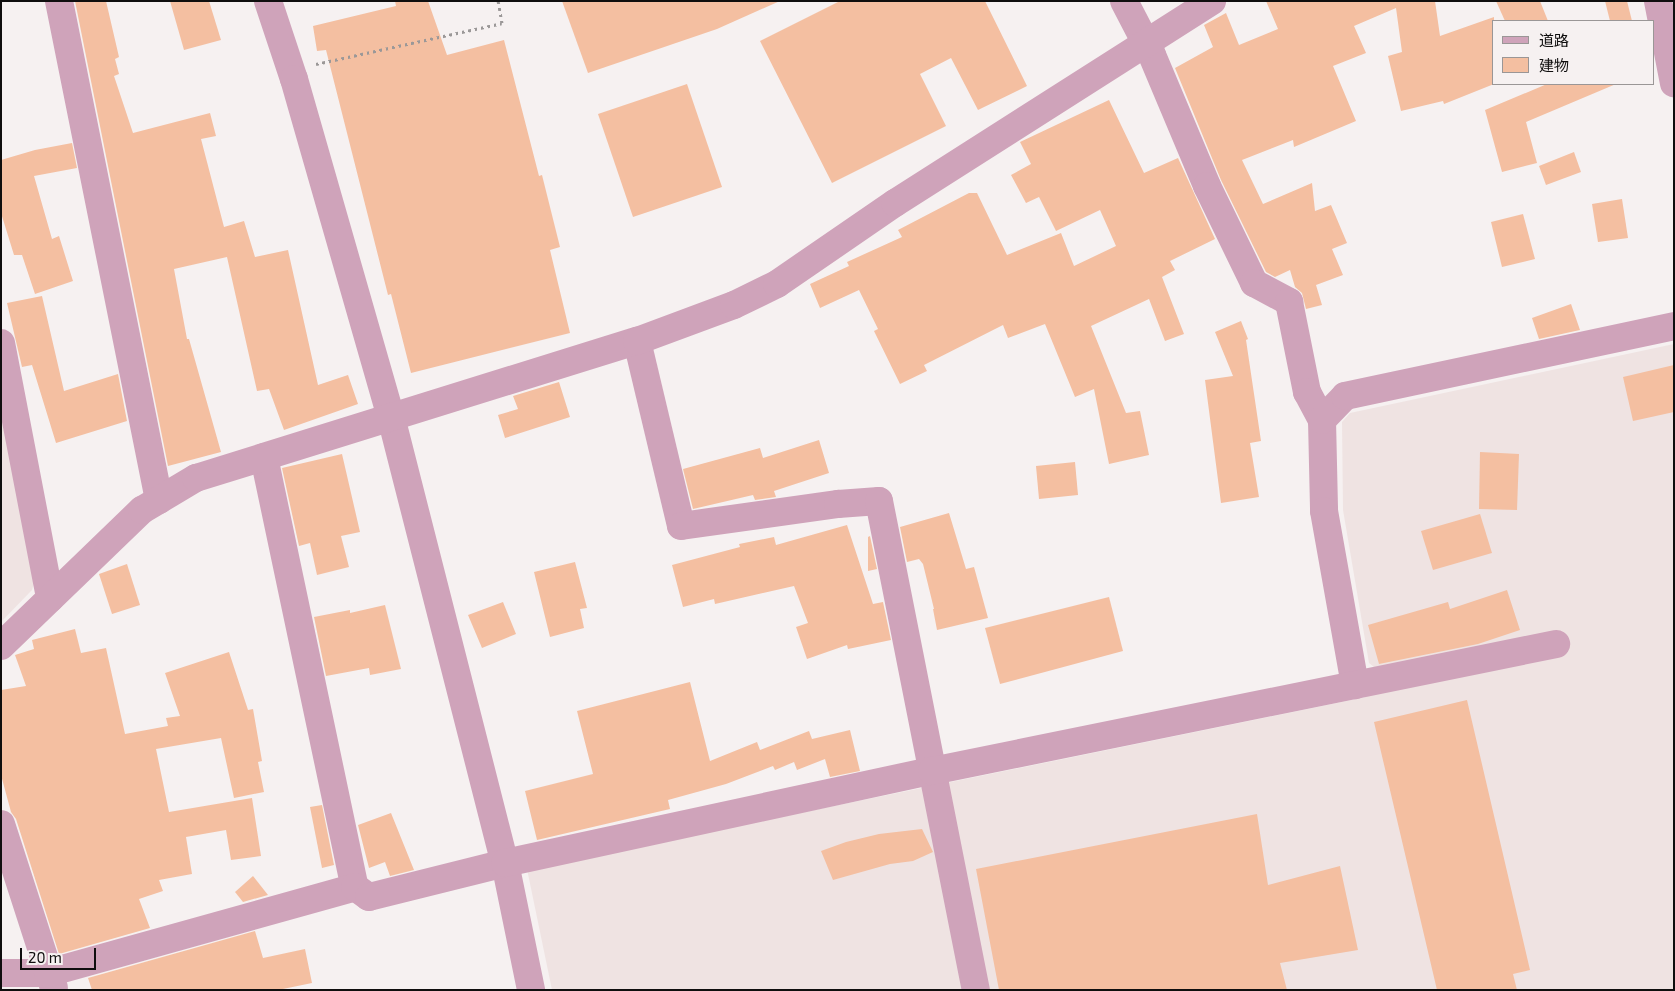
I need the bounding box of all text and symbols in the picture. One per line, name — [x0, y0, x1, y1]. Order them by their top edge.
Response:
legend — [1492, 20, 1655, 85]
text: 道路 — [1539, 31, 1569, 49]
text: 建物 — [1539, 56, 1569, 74]
scale bar — [22, 938, 99, 970]
text: 20 m — [28, 948, 62, 966]

